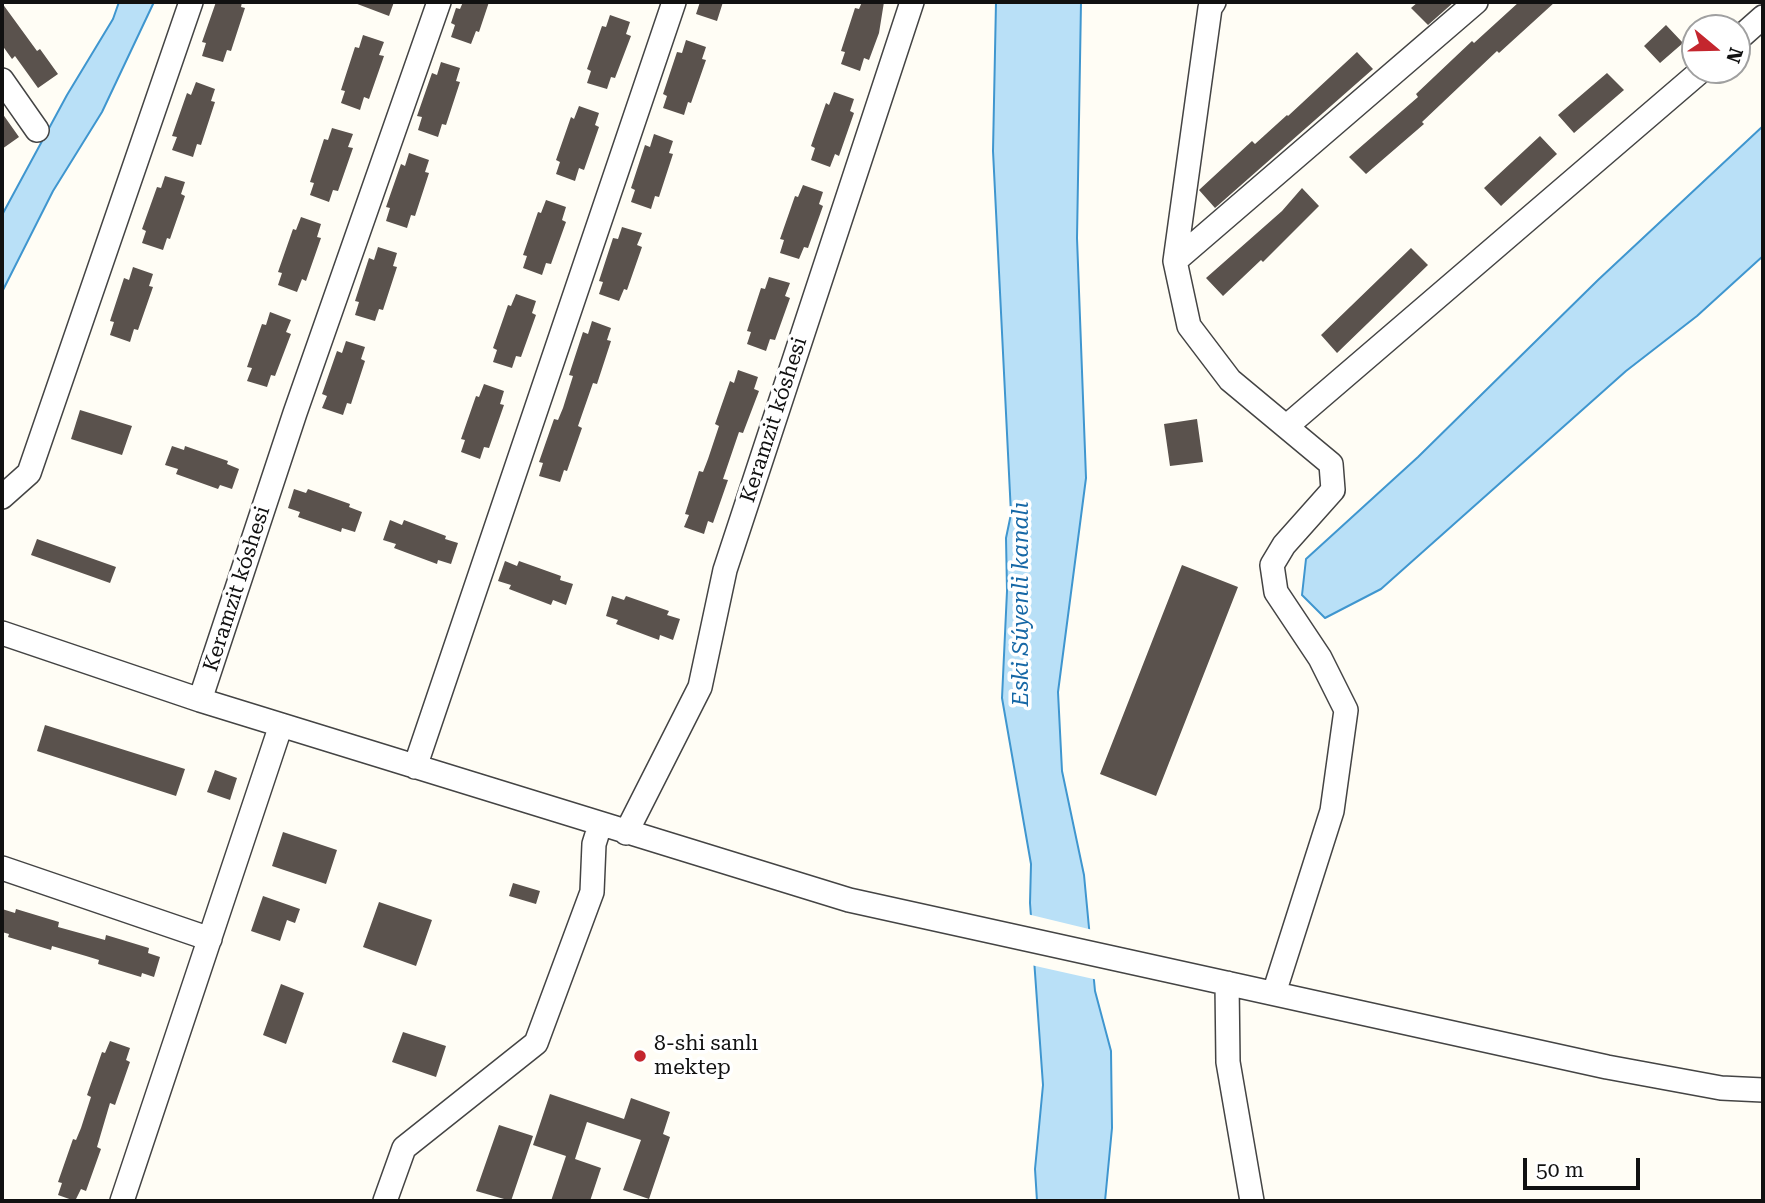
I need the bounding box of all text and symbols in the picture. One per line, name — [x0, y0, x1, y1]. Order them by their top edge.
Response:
north arrow — [1681, 14, 1751, 84]
text: N — [1721, 45, 1748, 66]
street label: Keramzit kóshesi — [735, 334, 813, 506]
water label: Eski Súyenli kanalı — [1007, 502, 1035, 706]
street label: Keramzit kóshesi — [198, 503, 276, 675]
place label: 8-shi sanlı mektep — [654, 1031, 758, 1081]
marker: 8-shi sanlı mektep — [632, 1048, 648, 1064]
scale bar — [1527, 1144, 1644, 1188]
text: 50 m — [1536, 1158, 1584, 1182]

